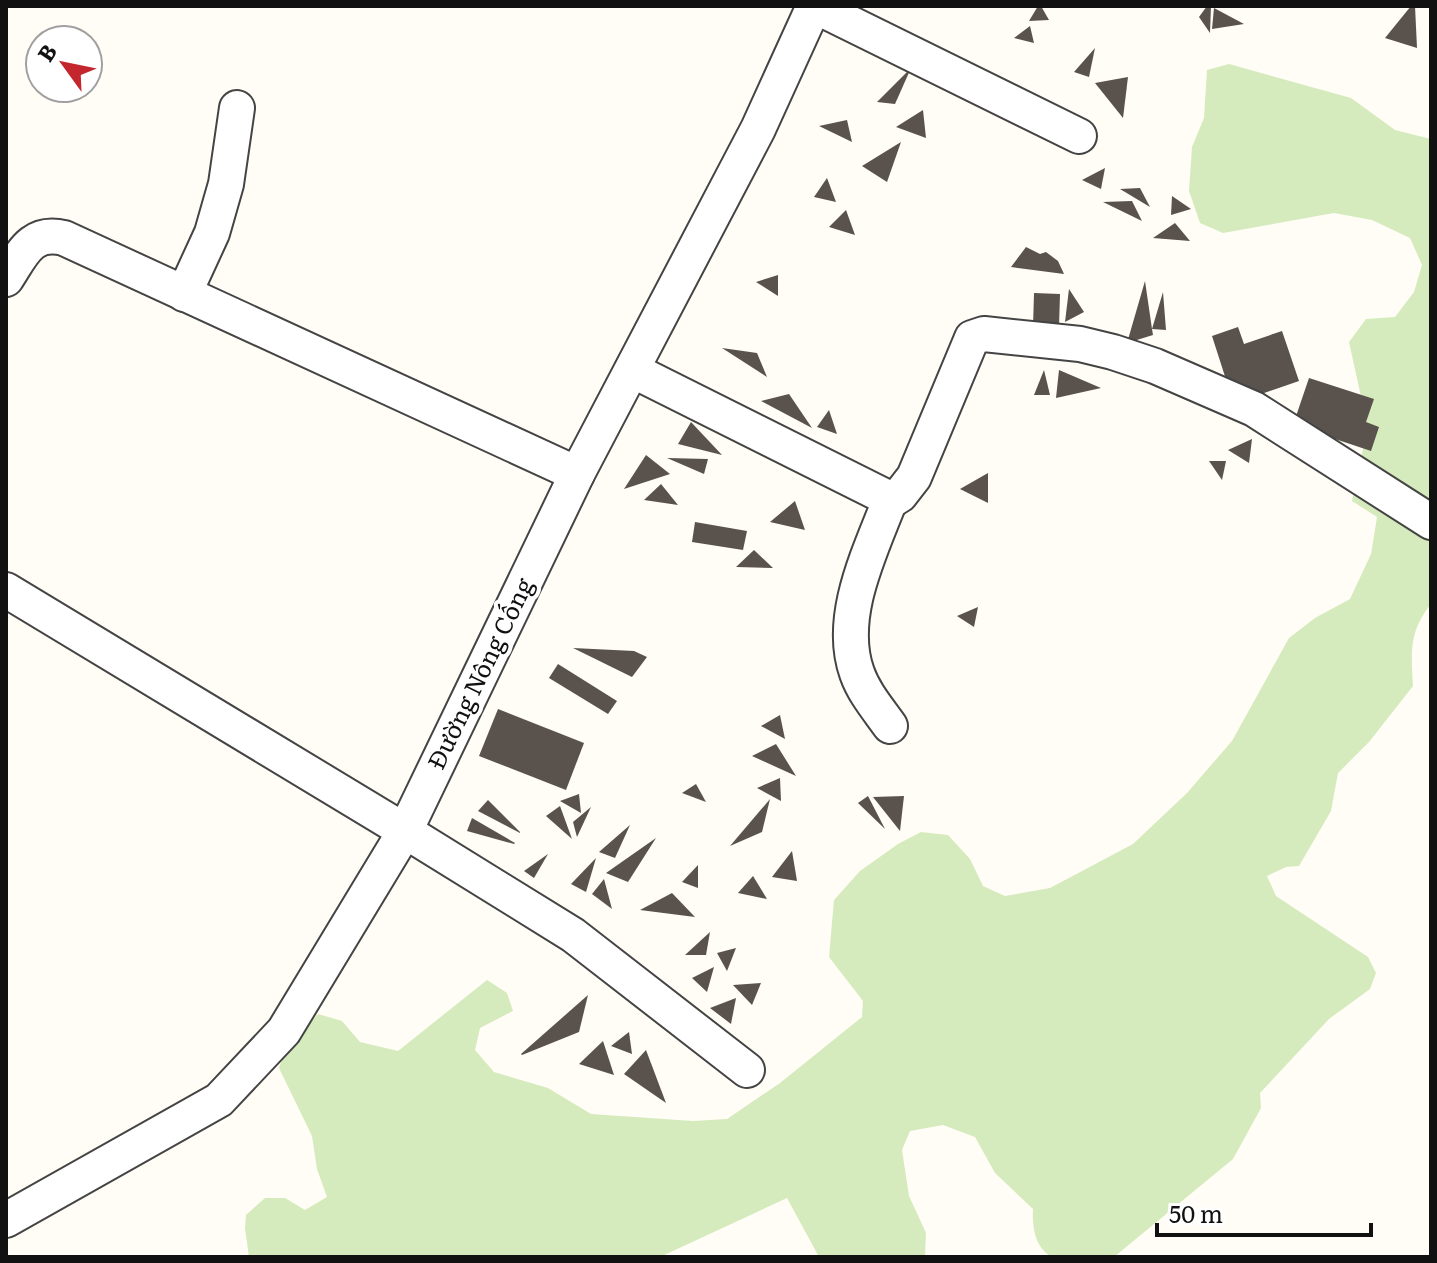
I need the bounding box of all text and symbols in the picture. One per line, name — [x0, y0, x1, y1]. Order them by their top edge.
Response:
north arrow — [24, 24, 104, 104]
text: B — [28, 37, 64, 68]
street label: Đường Nông Cống — [417, 571, 541, 775]
scale bar — [1157, 1187, 1371, 1237]
text: 50 m — [1169, 1195, 1223, 1230]

